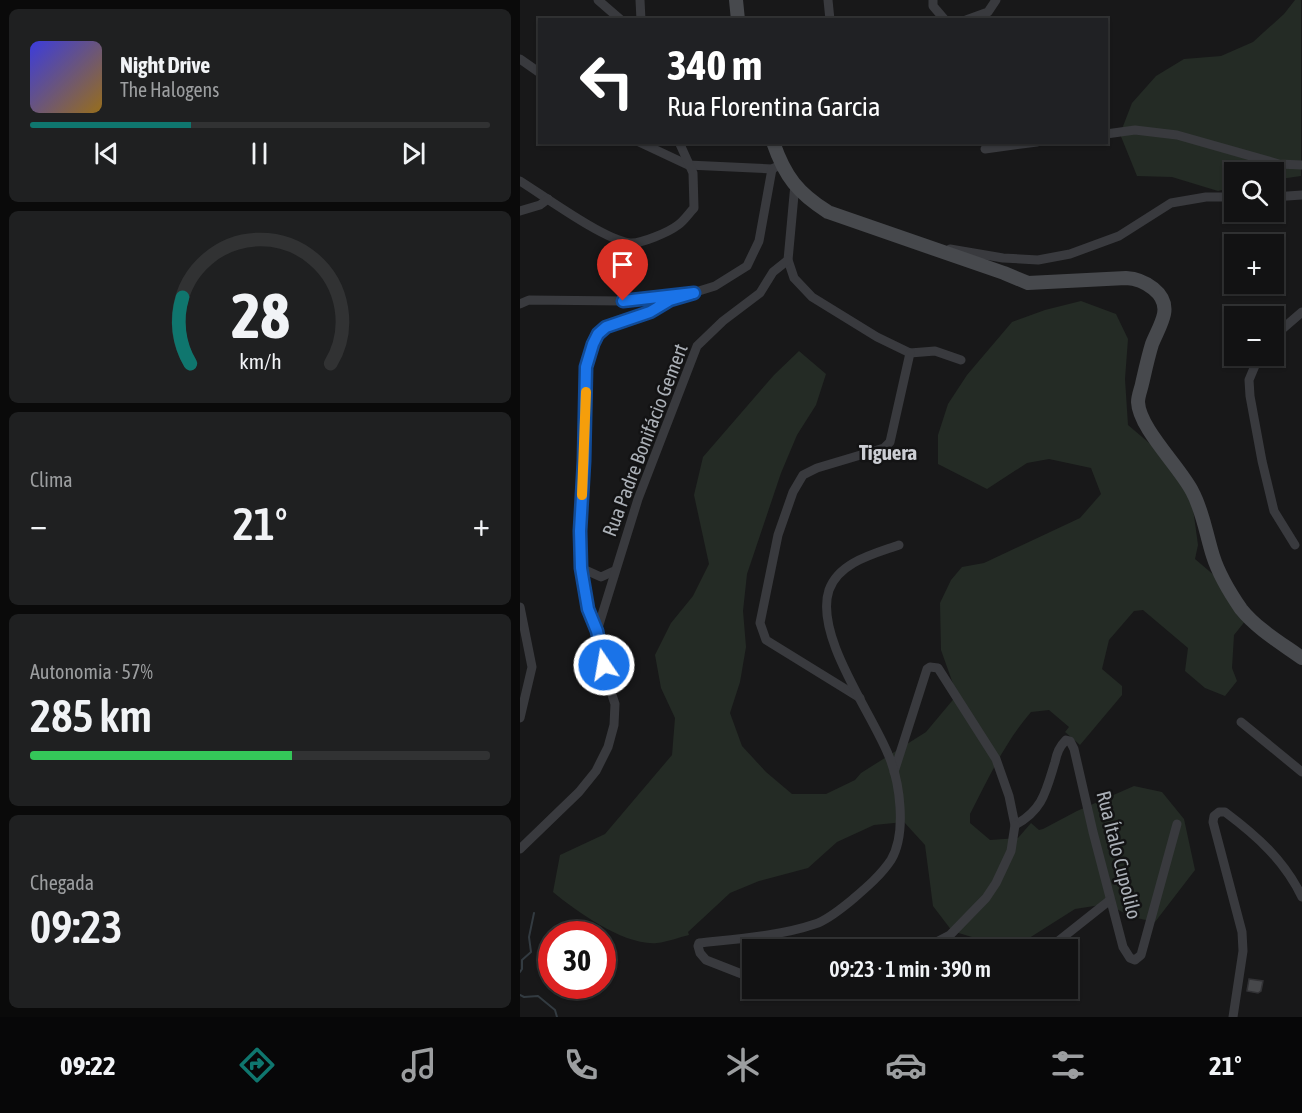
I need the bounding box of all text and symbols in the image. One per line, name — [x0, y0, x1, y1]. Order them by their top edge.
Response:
text: 340 m — [667, 41, 762, 89]
icon: left — [568, 42, 646, 120]
text: Night Drive — [120, 52, 210, 78]
text: The Halogens — [120, 78, 219, 101]
text: Rua Florentina Garcia — [667, 91, 881, 122]
icon: previous — [90, 137, 123, 170]
icon: pause — [243, 137, 276, 170]
icon: next — [397, 137, 430, 170]
map controls — [1224, 162, 1284, 366]
button: search — [1224, 162, 1284, 222]
button: + — [1224, 234, 1284, 294]
pin — [597, 239, 648, 301]
icon: arrive — [606, 248, 639, 281]
text: 28 — [231, 280, 289, 351]
button: − — [1224, 306, 1284, 366]
street label: Rua Padre Bonifácio Gemert — [597, 340, 692, 539]
text: km/h — [239, 349, 281, 374]
district label: Tiguera — [859, 440, 917, 464]
text: Clima — [30, 468, 73, 491]
text: 21° — [233, 498, 287, 550]
text: − — [30, 505, 47, 543]
text: + — [473, 505, 490, 543]
position arrow — [572, 633, 636, 697]
text: Autonomia · 57% — [30, 660, 153, 683]
text: 285 km — [30, 690, 152, 742]
street label: Rua Ítalo Cupolilo — [1092, 789, 1146, 921]
text: Chegada — [30, 871, 94, 894]
text: 09:23 — [30, 901, 123, 953]
speed limit sign: 30 — [538, 921, 616, 999]
text: 09:23 · 1 min · 390 m — [829, 956, 991, 982]
icon: directions — [236, 1044, 278, 1086]
icon: music — [398, 1044, 440, 1086]
icon: phone — [560, 1044, 602, 1086]
icon: climate — [722, 1044, 764, 1086]
icon: car — [885, 1044, 927, 1086]
icon: filters — [1047, 1044, 1089, 1086]
text: 09:22 — [60, 1050, 116, 1081]
text: 21° — [1209, 1050, 1242, 1081]

